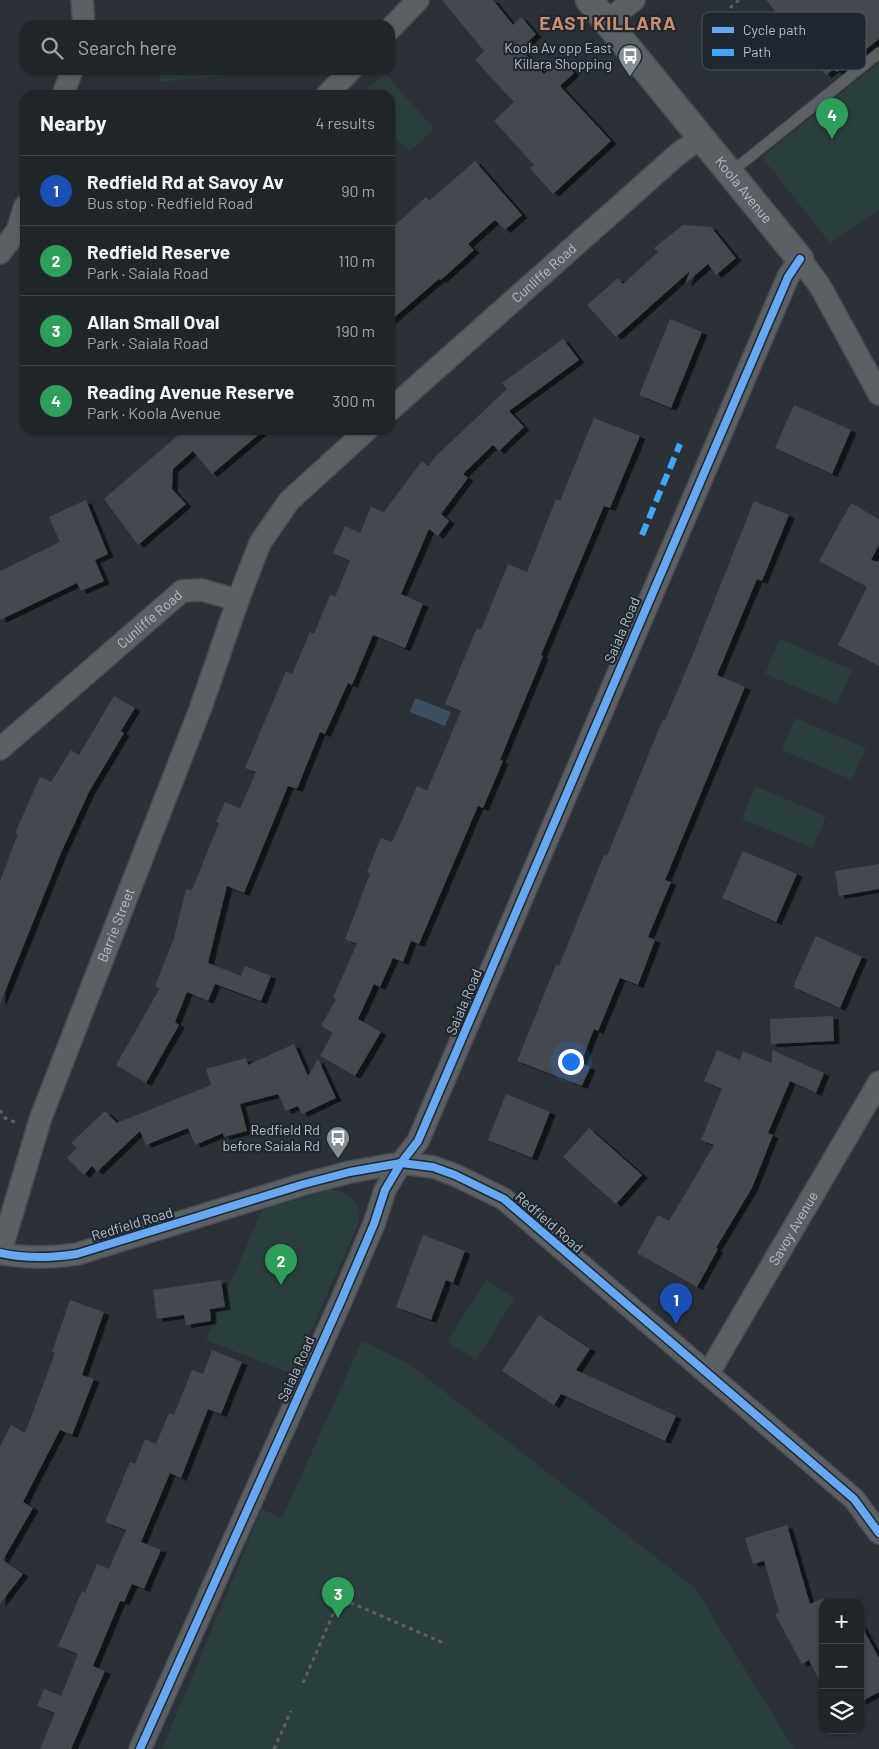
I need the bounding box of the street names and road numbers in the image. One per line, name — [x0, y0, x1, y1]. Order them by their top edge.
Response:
street label: Koola Avenue — [712, 153, 776, 227]
street label: Cunliffe Road — [508, 240, 580, 306]
street label: Cunliffe Road — [113, 586, 185, 652]
street label: Saiala Road — [600, 594, 643, 665]
street label: Barrie Street — [93, 885, 138, 964]
street label: Saiala Road — [442, 966, 485, 1037]
street label: Redfield Road — [512, 1188, 587, 1256]
street label: Savoy Avenue — [765, 1188, 821, 1268]
street label: Redfield Road — [89, 1203, 175, 1244]
street label: Saiala Road — [274, 1333, 318, 1404]

